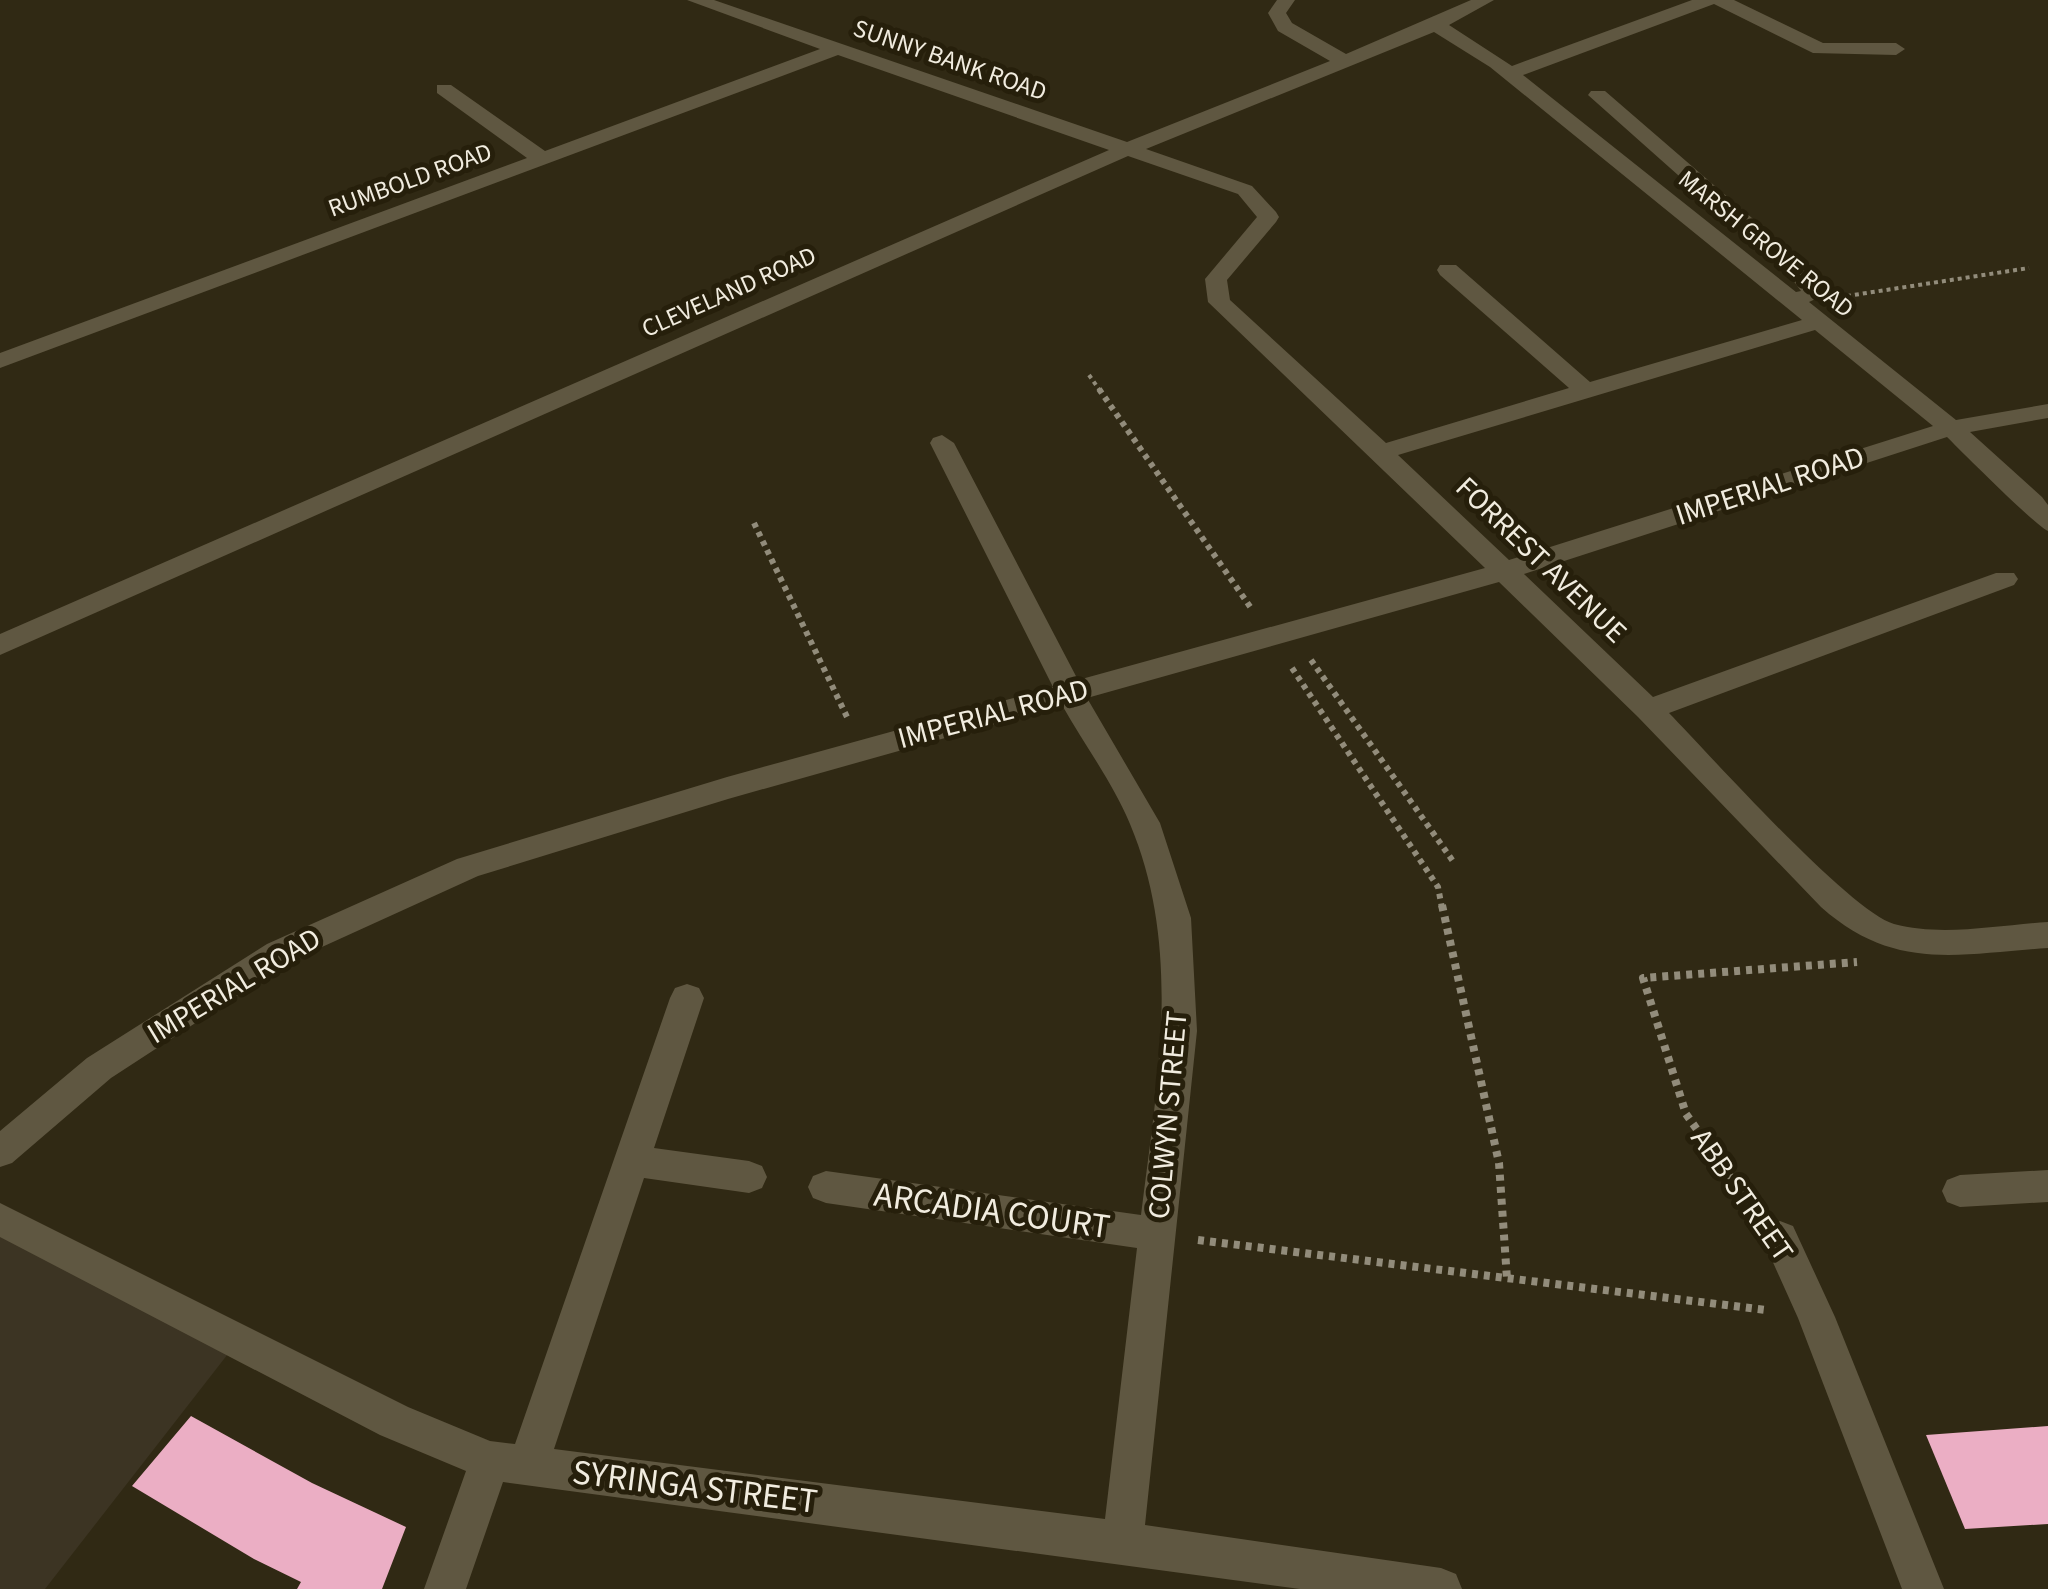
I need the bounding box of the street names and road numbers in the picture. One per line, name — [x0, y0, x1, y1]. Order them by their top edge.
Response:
street label: SUNNY BANK ROAD — [849, 10, 1051, 110]
street label: RUMBOLD ROAD — [323, 134, 497, 226]
street label: MARSH GROVE ROAD — [1670, 162, 1862, 326]
street label: CLEVELAND ROAD — [636, 237, 822, 347]
street label: IMPERIAL ROAD — [1670, 435, 1870, 537]
street label: FORREST AVENUE — [1446, 467, 1636, 653]
street label: IMPERIAL ROAD — [893, 668, 1093, 760]
street label: IMPERIAL ROAD — [139, 917, 329, 1055]
street label: COLWYN STREET — [1137, 1009, 1199, 1221]
street label: ABB STREET — [1680, 1120, 1804, 1270]
street label: ARCADIA COURT — [871, 1170, 1113, 1252]
street label: SYRINGA STREET — [570, 1447, 820, 1527]

